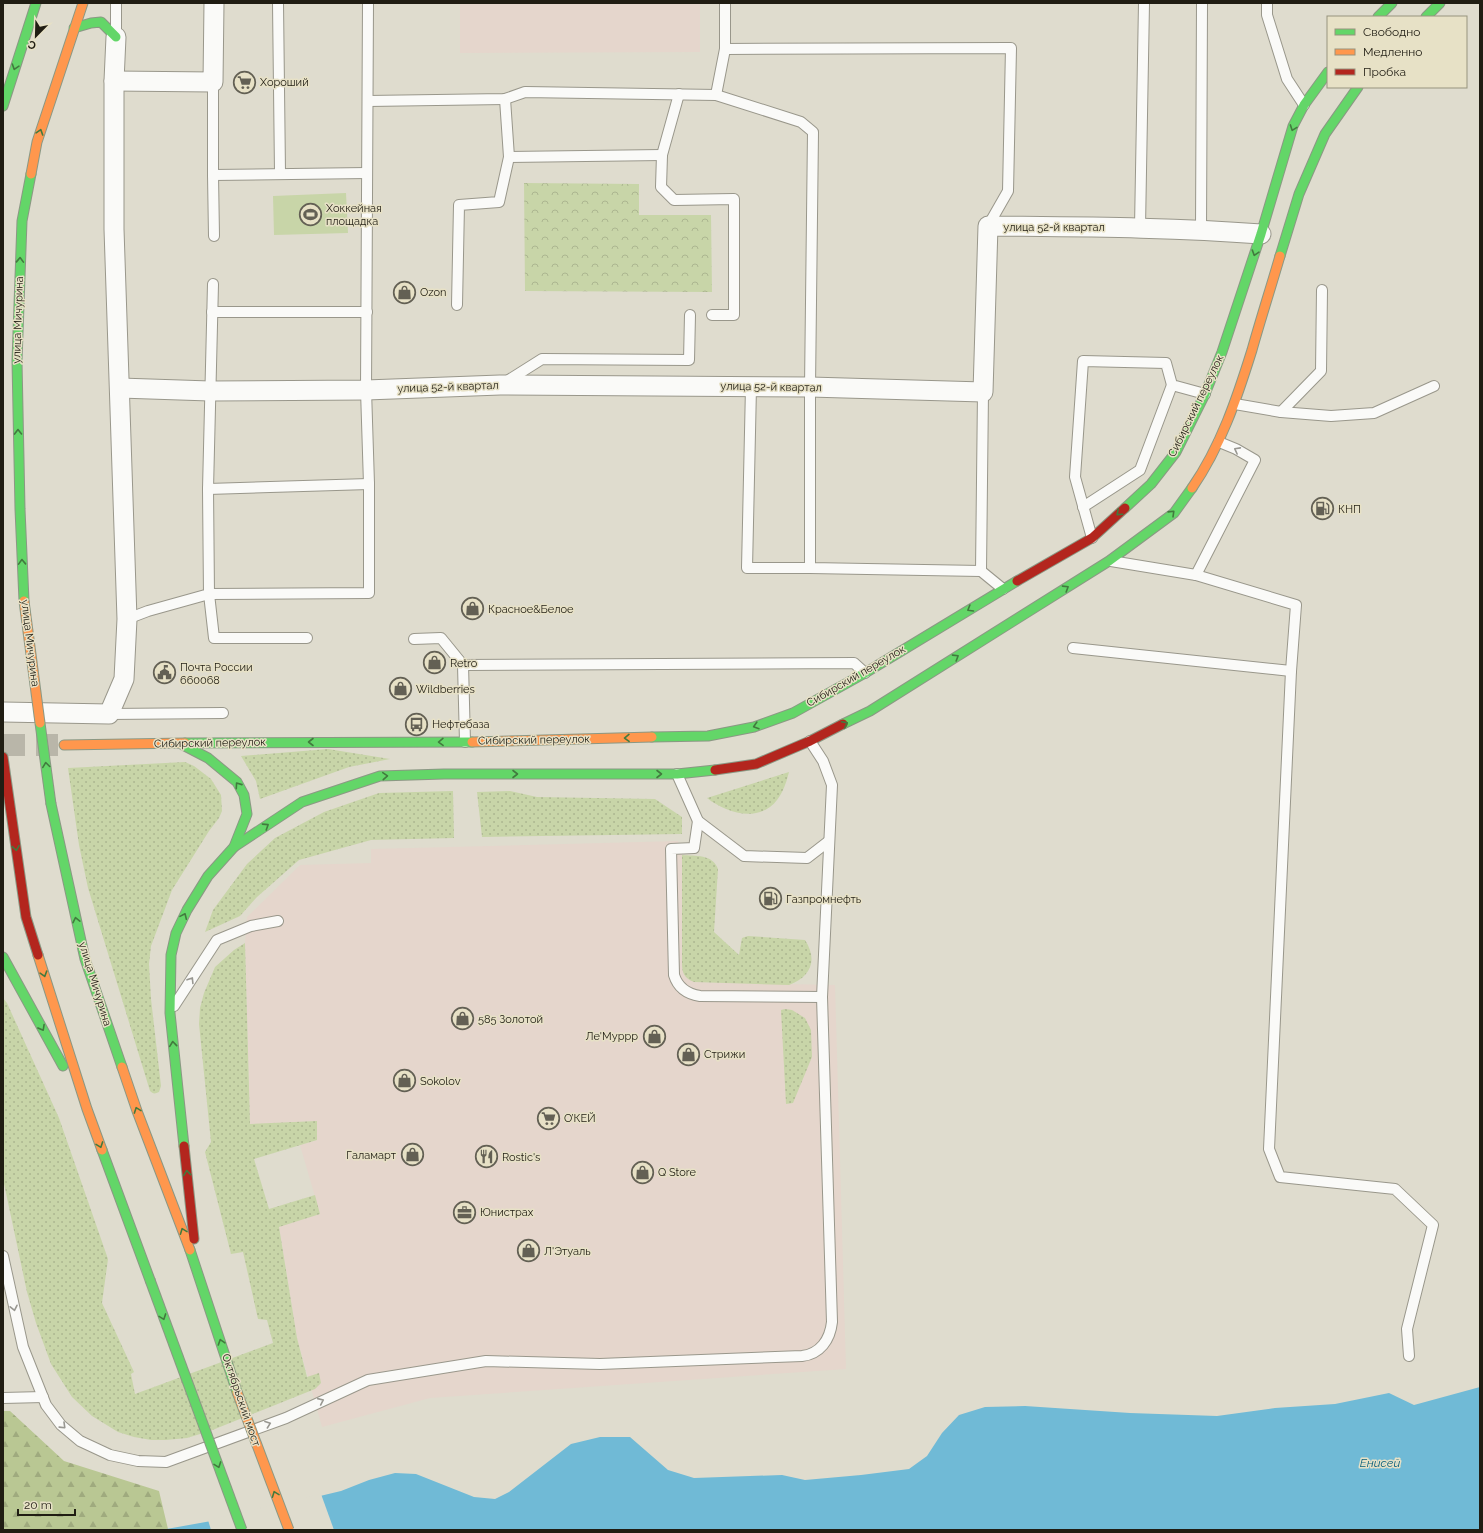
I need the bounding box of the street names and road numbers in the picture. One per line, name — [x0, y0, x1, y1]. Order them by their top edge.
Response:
street label: улица 52-й квартал — [1003, 221, 1105, 234]
street label: улица Мичурина — [10, 276, 26, 364]
street label: Сибирский переулок — [1166, 353, 1227, 459]
street label: улица 52-й квартал — [397, 379, 499, 395]
street label: улица 52-й квартал — [720, 380, 822, 394]
street label: улица Мичурина — [18, 599, 42, 687]
street label: Сибирский переулок — [804, 642, 908, 710]
street label: Сибирский переулок — [478, 733, 590, 747]
street label: Сибирский переулок — [154, 736, 266, 750]
street label: улица Мичурина — [76, 940, 114, 1028]
street label: Октябрьский мост — [219, 1352, 263, 1449]

